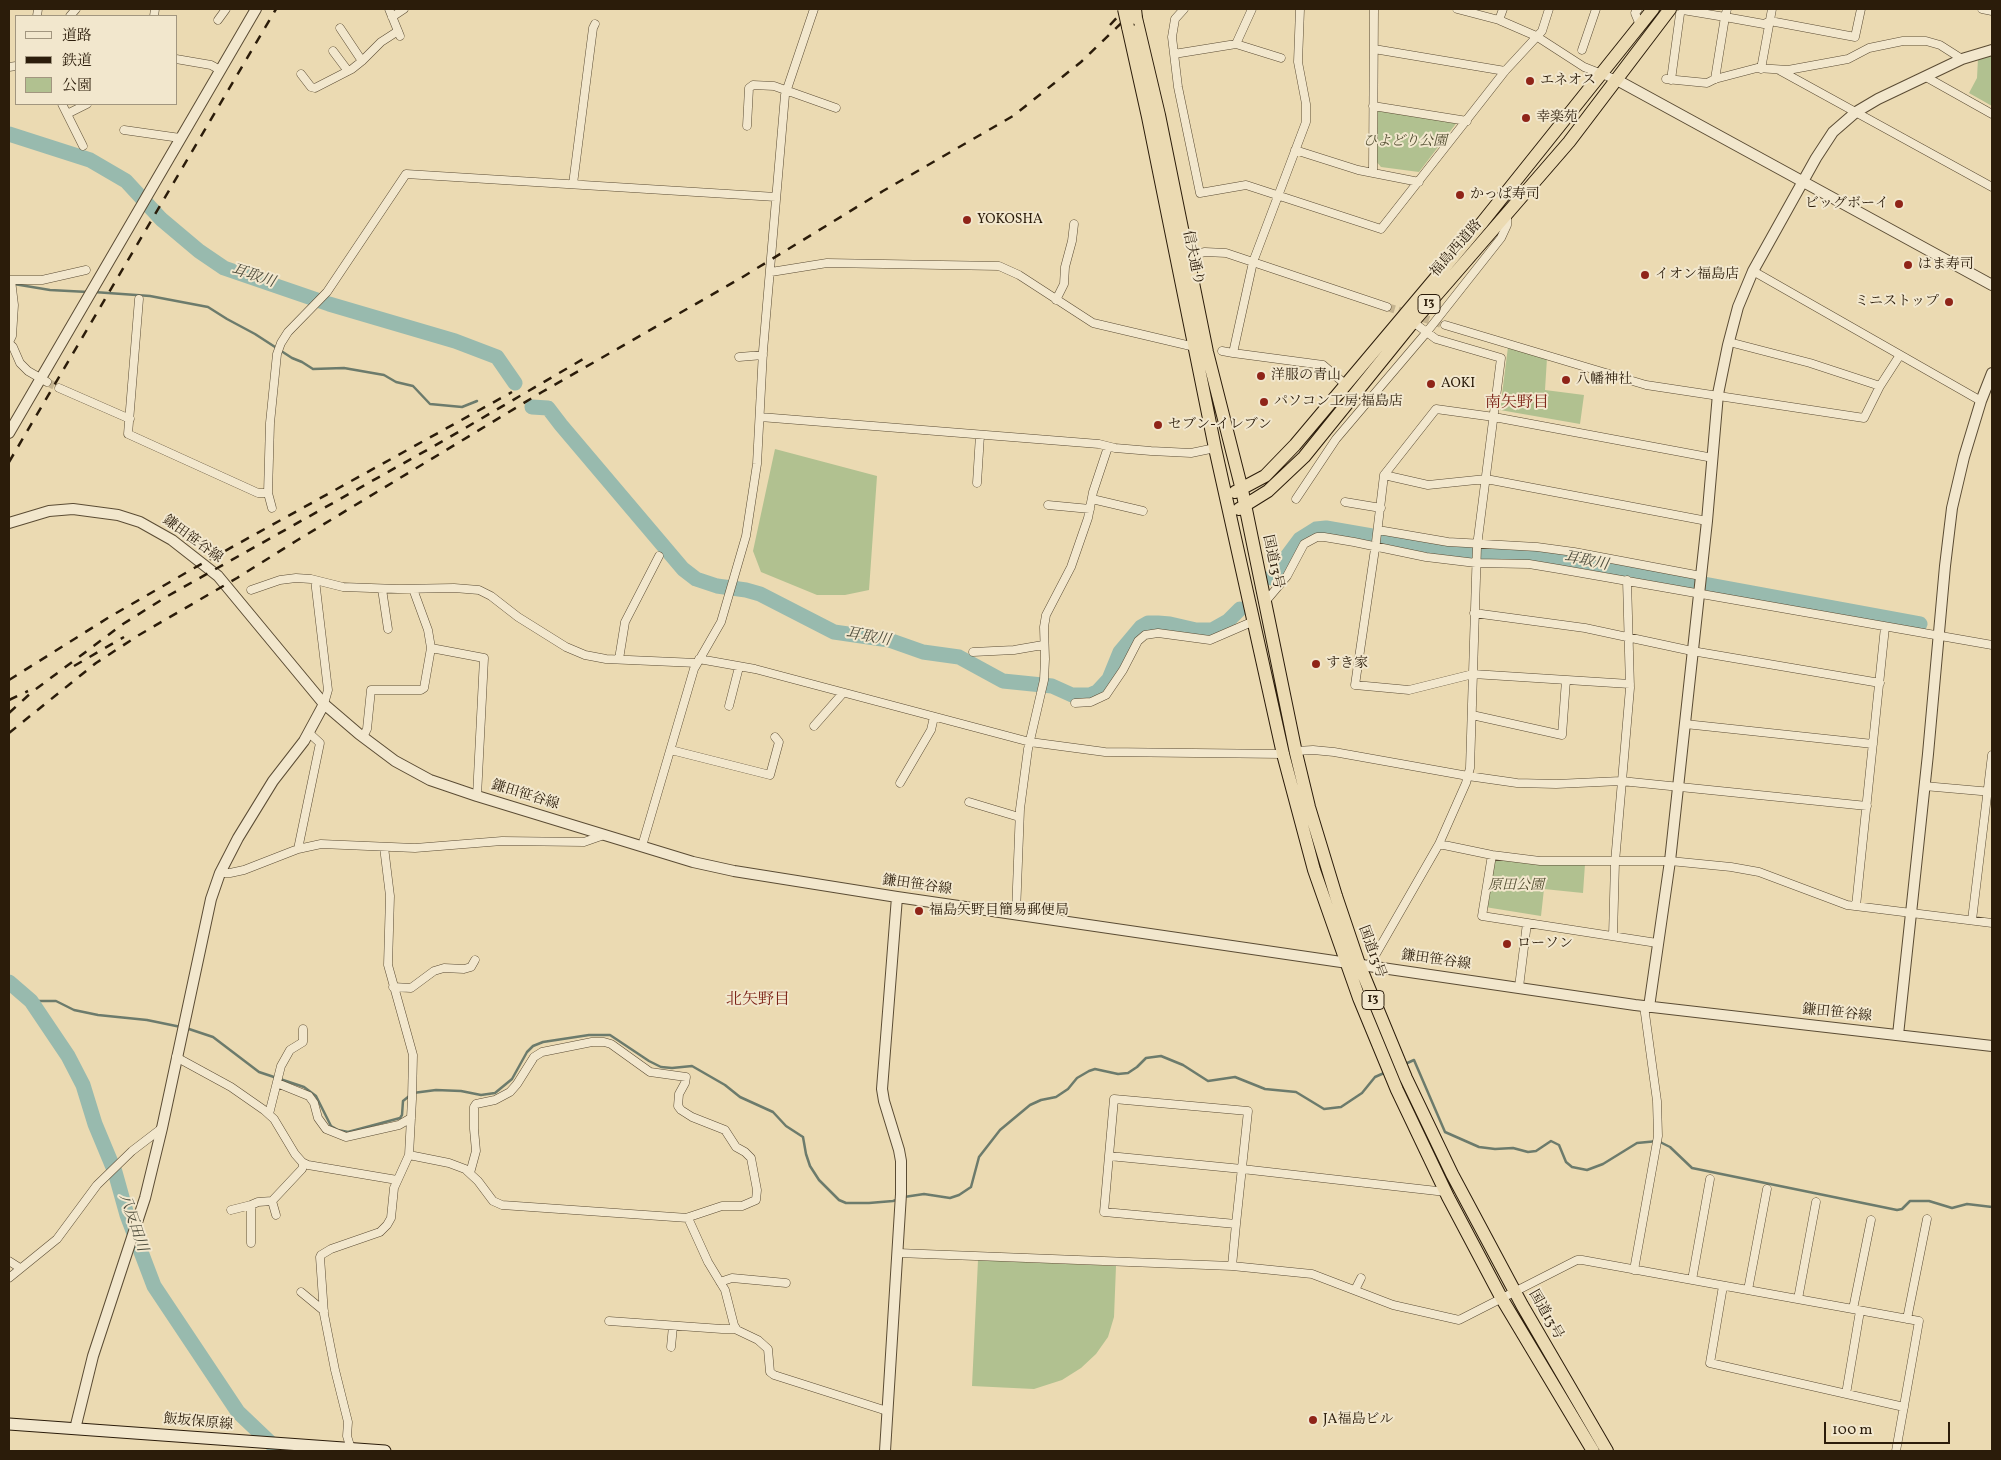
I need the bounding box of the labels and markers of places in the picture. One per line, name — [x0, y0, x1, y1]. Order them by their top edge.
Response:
place label: エネオス — [1540, 73, 1596, 89]
marker: エネオス — [1524, 75, 1536, 87]
place label: 幸楽苑 — [1536, 110, 1578, 126]
marker: 幸楽苑 — [1520, 112, 1532, 124]
place label: かっぱ寿司 — [1470, 187, 1540, 203]
marker: かっぱ寿司 — [1454, 189, 1466, 201]
place label: ビッグボーイ — [1805, 196, 1889, 212]
marker: ビッグボーイ — [1893, 198, 1905, 210]
place label: YOKOSHA — [977, 212, 1043, 228]
marker: YOKOSHA — [961, 214, 973, 226]
place label: はま寿司 — [1918, 257, 1974, 273]
marker: はま寿司 — [1902, 259, 1914, 271]
place label: イオン福島店 — [1655, 267, 1739, 283]
marker: イオン福島店 — [1639, 269, 1651, 281]
place label: ミニストップ — [1855, 294, 1939, 310]
marker: ミニストップ — [1943, 296, 1955, 308]
place label: 洋服の青山 — [1271, 368, 1341, 384]
marker: 洋服の青山 — [1255, 370, 1267, 382]
place label: 八幡神社 — [1576, 372, 1632, 388]
marker: 八幡神社 — [1560, 374, 1572, 386]
place label: AOKI — [1441, 376, 1475, 392]
marker: AOKI — [1425, 378, 1437, 390]
place label: パソコン工房 福島店 — [1274, 394, 1403, 410]
marker: パソコン工房 福島店 — [1258, 396, 1270, 408]
place label: セブン-イレブン — [1168, 417, 1272, 433]
marker: セブン-イレブン — [1152, 419, 1164, 431]
place label: すき家 — [1326, 656, 1368, 672]
marker: すき家 — [1310, 658, 1322, 670]
place label: 福島矢野目簡易郵便局 — [929, 903, 1069, 919]
marker: 福島矢野目簡易郵便局 — [913, 905, 925, 917]
place label: ローソン — [1517, 936, 1573, 952]
marker: ローソン — [1501, 938, 1513, 950]
place label: JA福島ビル — [1323, 1412, 1393, 1428]
marker: JA福島ビル — [1307, 1414, 1319, 1426]

